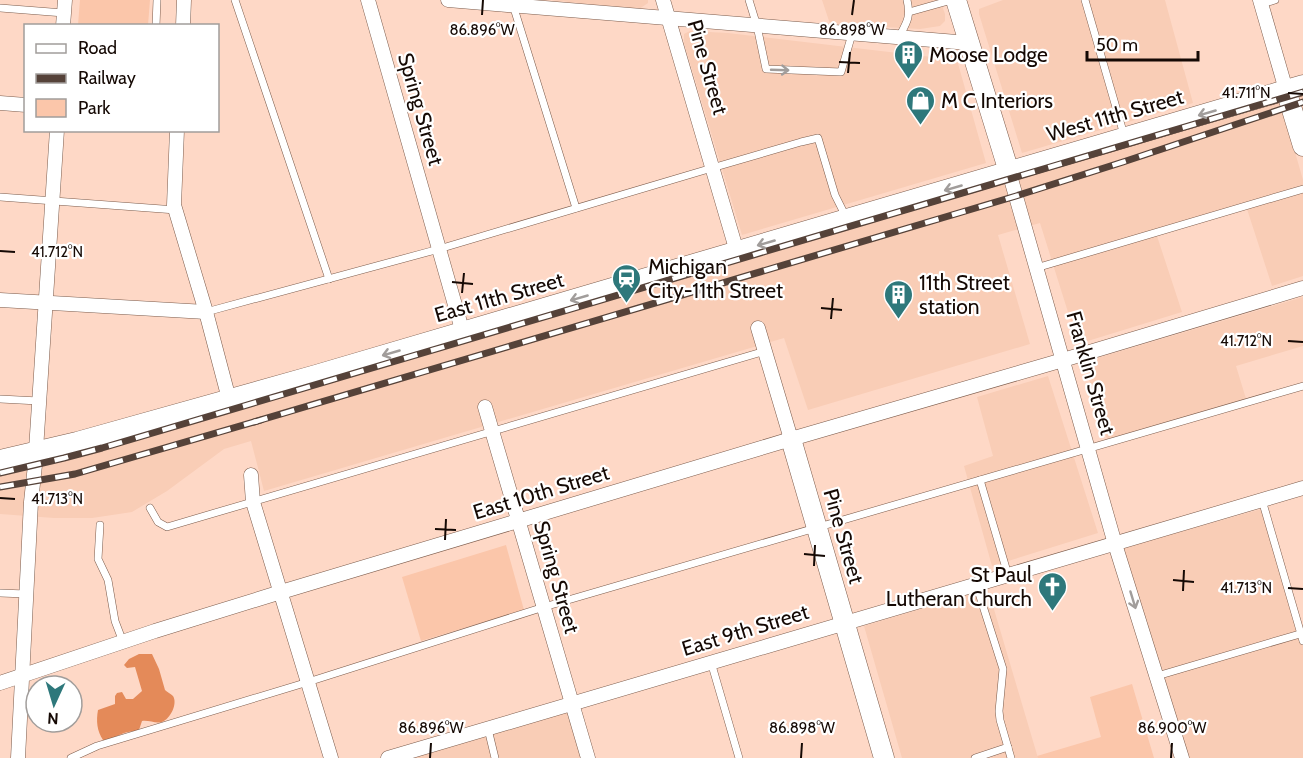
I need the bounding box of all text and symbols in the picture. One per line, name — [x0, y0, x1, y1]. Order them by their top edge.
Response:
street label: Pine Street — [683, 17, 733, 117]
text: 86.896°W — [449, 21, 515, 39]
text: 86.898°W — [819, 21, 886, 39]
legend — [24, 24, 219, 132]
scale bar — [1087, 24, 1198, 62]
text: 50 m — [1096, 34, 1138, 56]
text: Road — [78, 37, 117, 59]
building icon: Moose Lodge — [892, 38, 924, 80]
place label: Moose Lodge — [929, 42, 1048, 67]
street label: Spring Street — [393, 50, 449, 168]
one-way arrow — [770, 64, 790, 75]
text: Railway — [78, 67, 136, 89]
shop icon: M C Interiors — [904, 84, 936, 126]
street label: West 11th Street — [1044, 84, 1186, 146]
text: 41.711°N — [1222, 84, 1270, 102]
place label: M C Interiors — [941, 88, 1053, 113]
text: Park — [78, 97, 111, 119]
one-way arrow — [1198, 108, 1217, 119]
one-way arrow — [944, 183, 963, 194]
one-way arrow — [756, 238, 775, 249]
text: 41.712°N — [31, 243, 83, 261]
place label: Michigan City-11th Street — [648, 254, 783, 303]
station icon: Michigan City-11th Street — [611, 262, 643, 304]
street label: East 11th Street — [432, 267, 566, 327]
place label: 11th Street station — [919, 270, 1010, 319]
building icon: 11th Street station — [882, 278, 914, 320]
one-way arrow — [570, 293, 589, 305]
street label: Franklin Street — [1061, 308, 1121, 438]
text: 41.712°N — [1220, 332, 1272, 350]
one-way arrow — [382, 348, 401, 360]
street label: East 10th Street — [470, 459, 612, 525]
street label: Pine Street — [819, 486, 869, 586]
text: 41.713°N — [31, 490, 83, 508]
street label: Spring Street — [529, 518, 585, 636]
place label: St Paul Lutheran Church — [886, 562, 1032, 611]
church icon: St Paul Lutheran Church — [1037, 570, 1069, 612]
text: 41.713°N — [1220, 579, 1272, 597]
one-way arrow — [1128, 590, 1139, 609]
street label: East 9th Street — [679, 599, 811, 661]
north arrow — [24, 674, 84, 734]
text: N — [47, 709, 59, 728]
text: 86.896°W — [398, 719, 464, 737]
text: 86.898°W — [769, 719, 836, 737]
text: 86.900°W — [1138, 719, 1207, 737]

